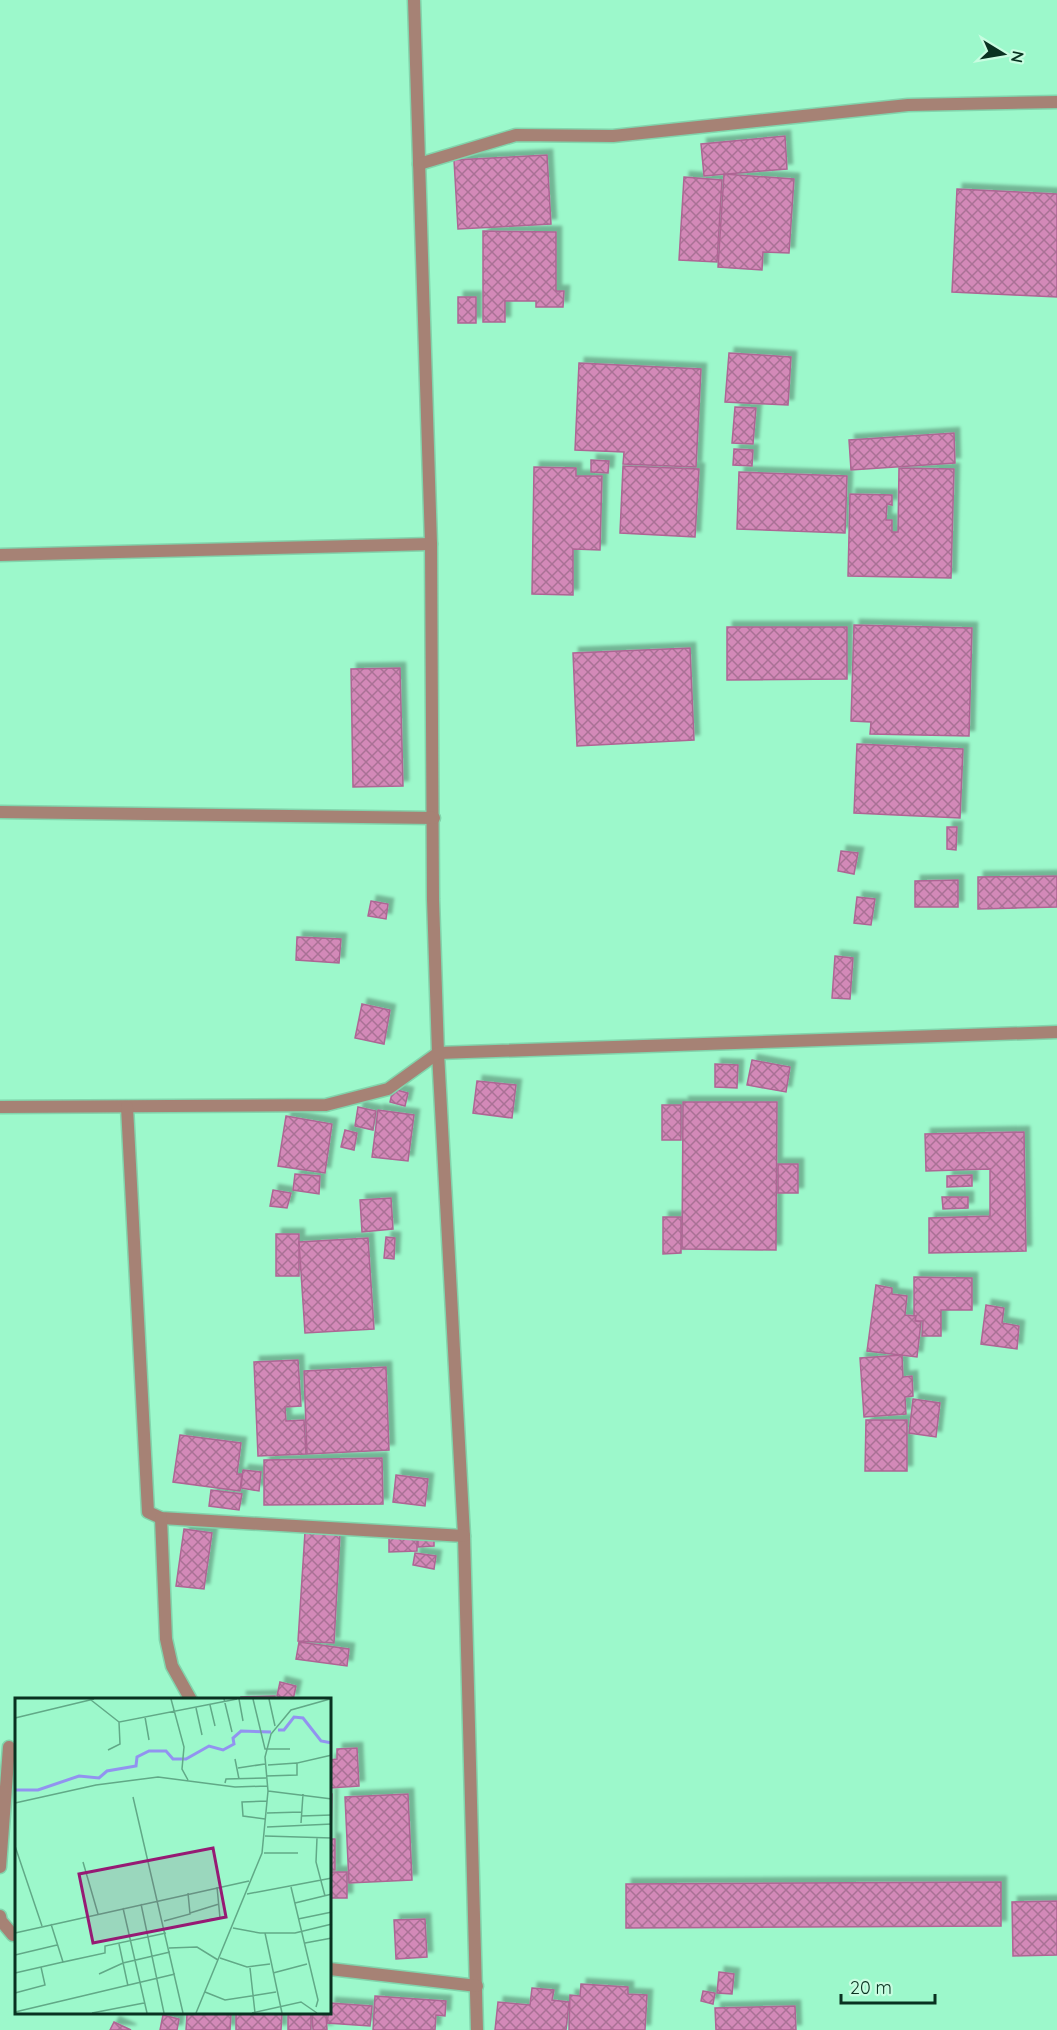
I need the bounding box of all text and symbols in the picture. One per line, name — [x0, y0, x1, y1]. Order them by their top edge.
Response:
north arrow — [973, 24, 1033, 84]
text: N — [1007, 49, 1029, 65]
inset map — [15, 1698, 332, 2015]
scale bar — [841, 1967, 936, 2005]
text: 20 m — [850, 1976, 892, 1999]

